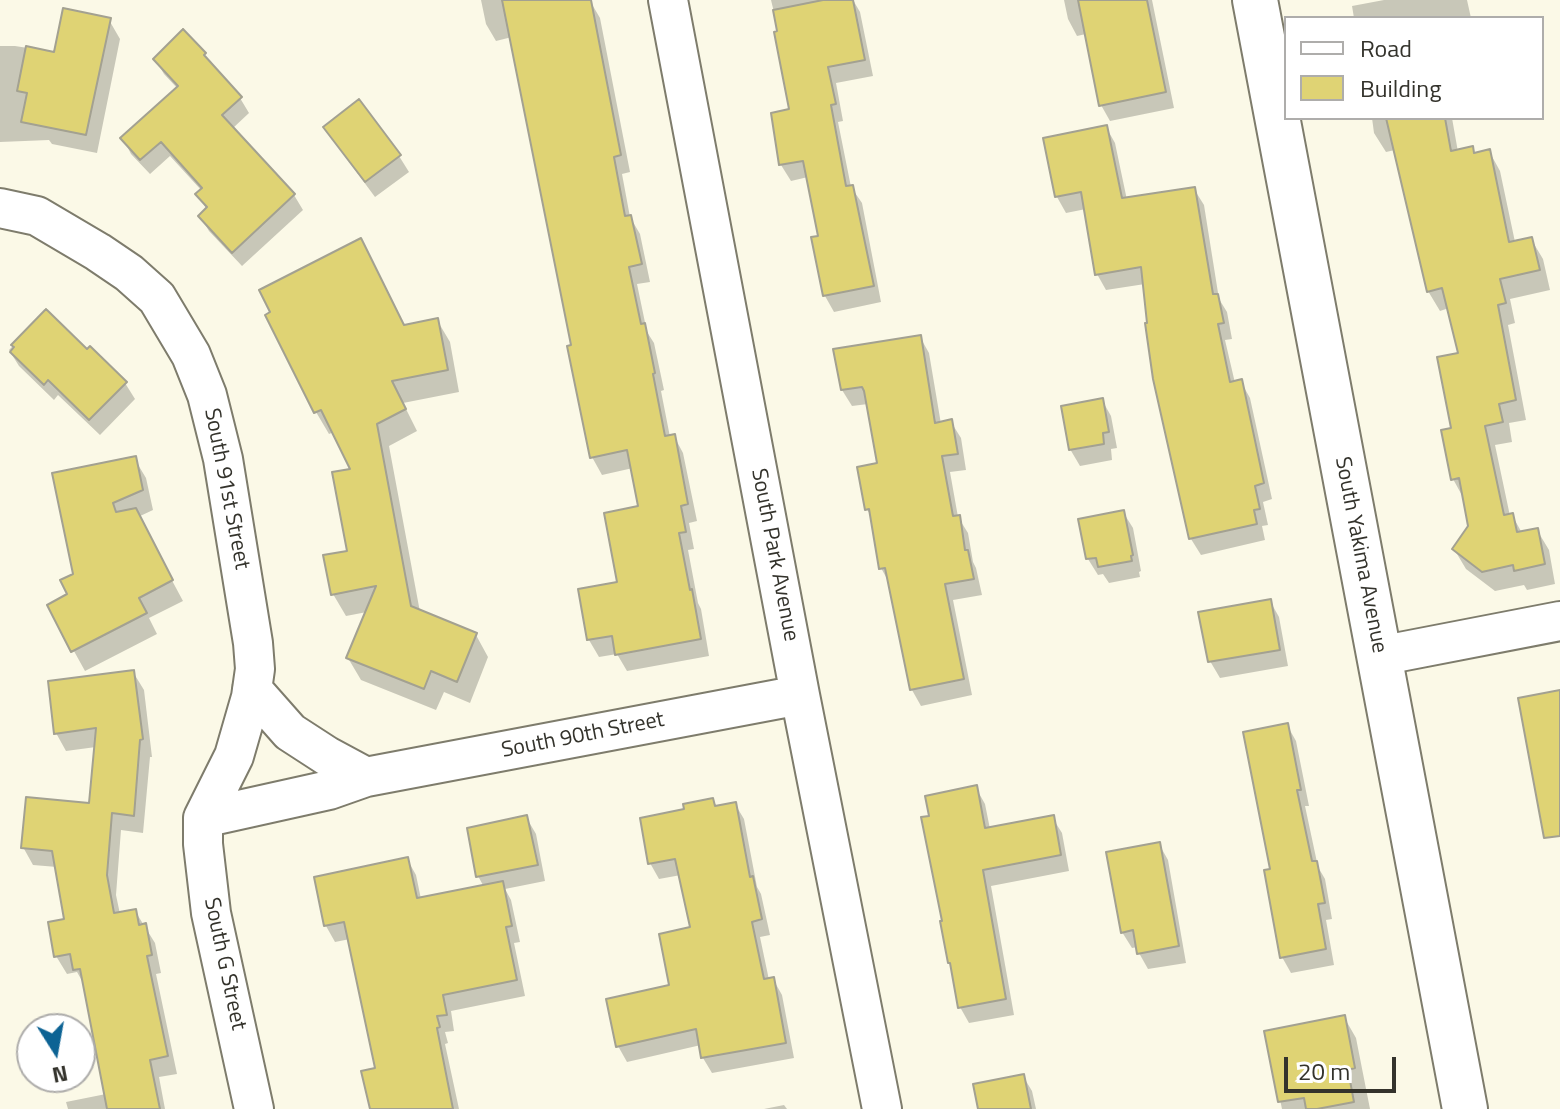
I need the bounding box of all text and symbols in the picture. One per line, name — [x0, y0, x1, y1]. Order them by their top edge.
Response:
legend — [1284, 16, 1544, 120]
text: Road — [1360, 30, 1412, 66]
text: Building — [1360, 70, 1442, 106]
street label: South 91st Street — [197, 406, 255, 572]
street label: South Yakima Avenue — [1328, 455, 1392, 655]
street label: South Park Avenue — [744, 466, 804, 644]
street label: South 90th Street — [499, 707, 667, 765]
street label: South G Street — [197, 895, 251, 1033]
north arrow — [16, 1013, 96, 1093]
scale bar — [1288, 1041, 1400, 1091]
text: 20 m — [1298, 1053, 1350, 1089]
text: N — [49, 1056, 71, 1093]

